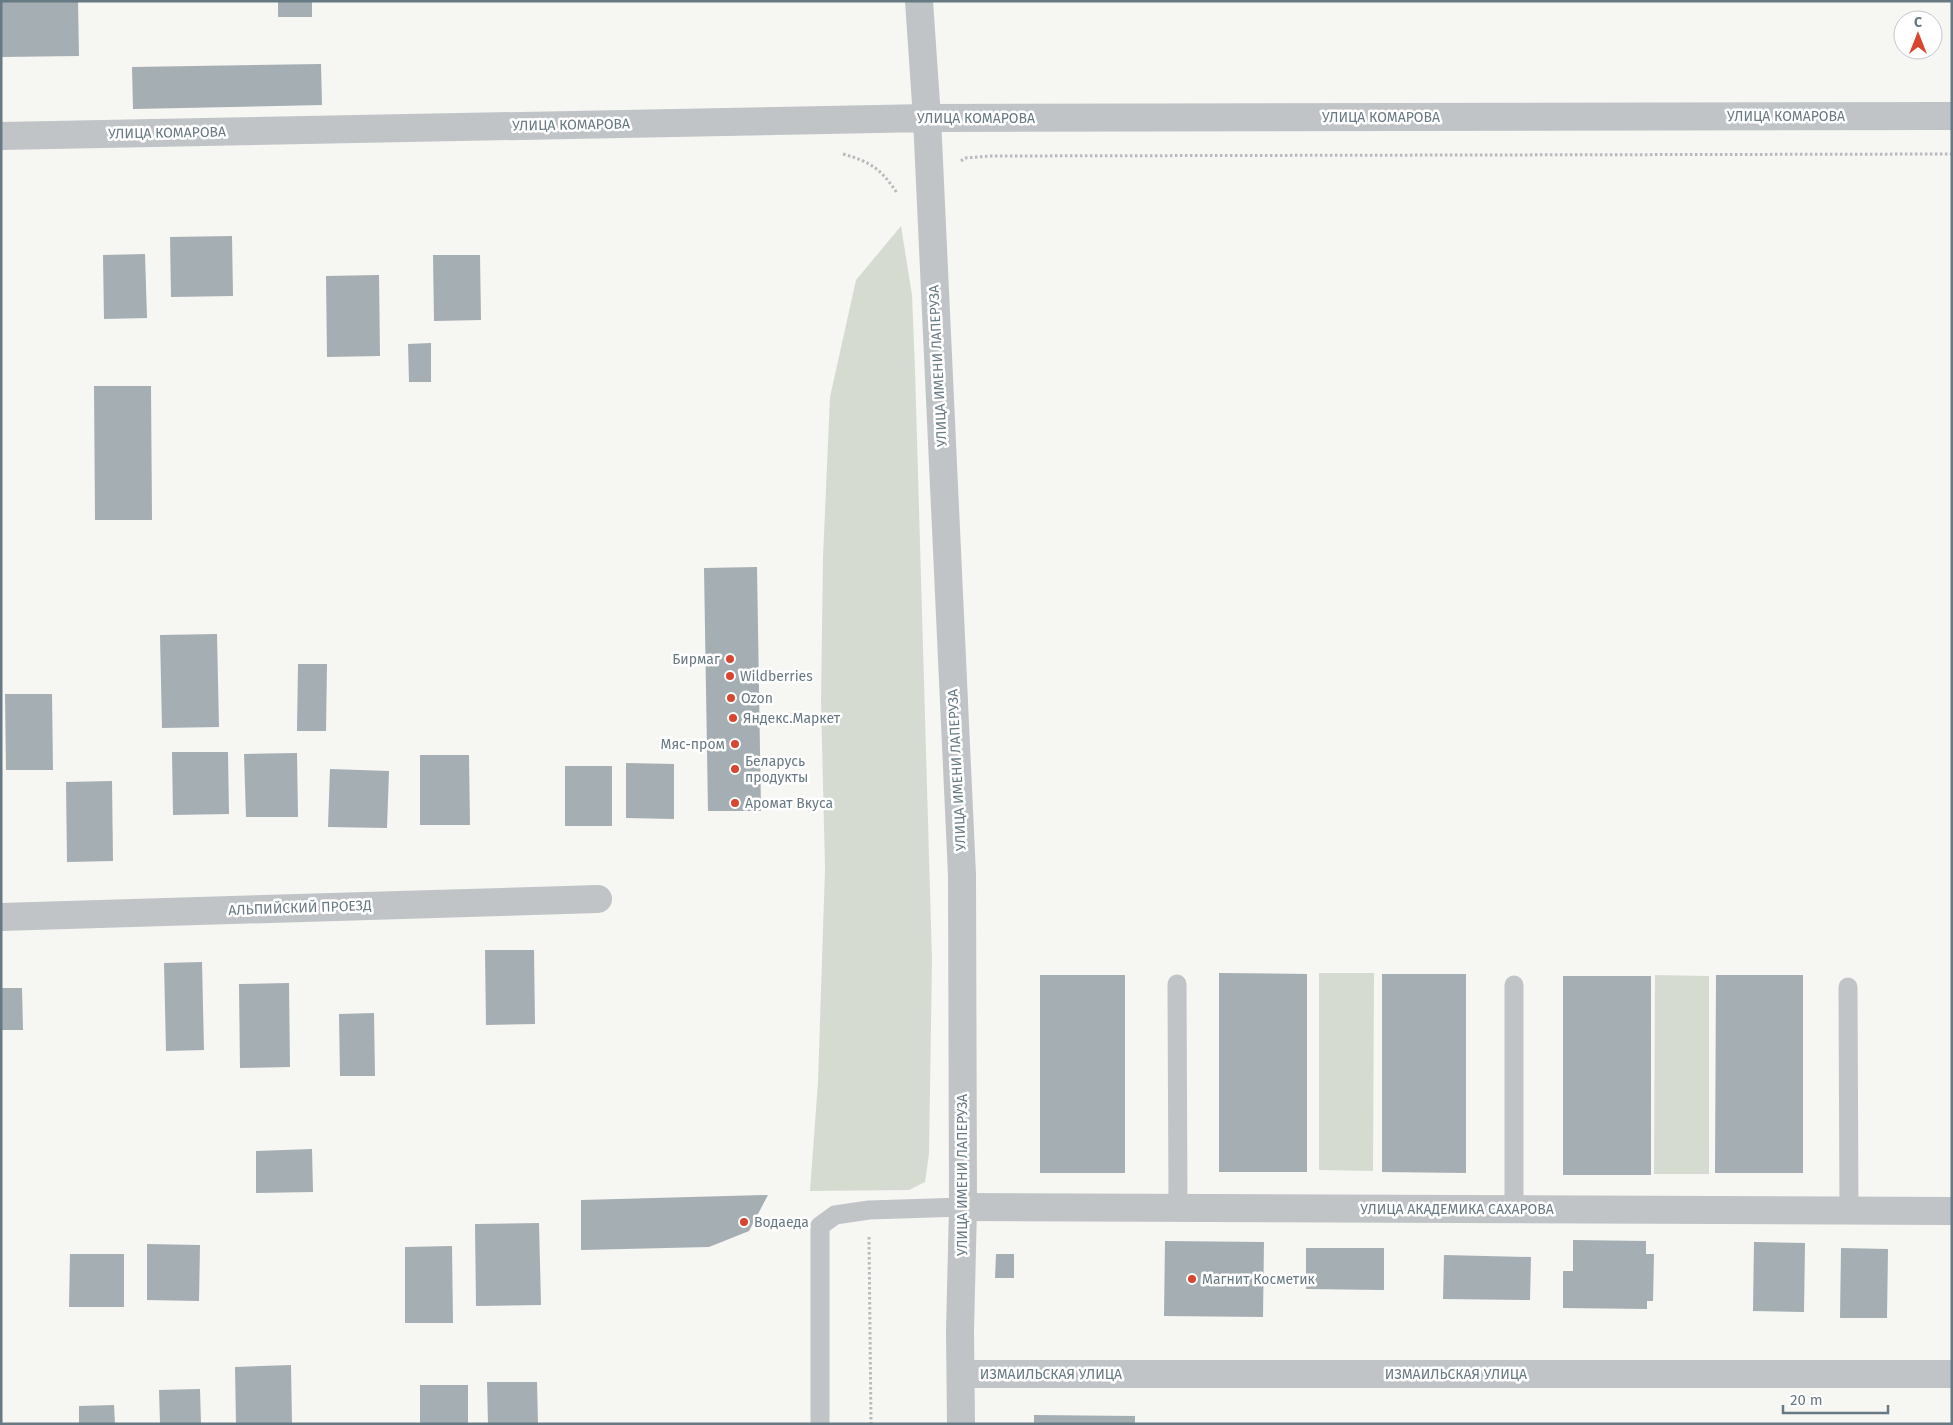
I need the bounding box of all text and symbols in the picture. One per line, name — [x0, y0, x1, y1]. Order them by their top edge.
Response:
north arrow — [1893, 10, 1943, 60]
text: С — [1914, 14, 1922, 31]
street label: УЛИЦА КОМАРОВА — [1727, 108, 1845, 125]
street label: УЛИЦА КОМАРОВА — [1322, 109, 1440, 126]
street label: УЛИЦА КОМАРОВА — [917, 110, 1035, 127]
street label: УЛИЦА КОМАРОВА — [512, 115, 630, 135]
street label: УЛИЦА КОМАРОВА — [108, 123, 226, 143]
street label: УЛИЦА ИМЕНИ ЛАПЕРУЗА — [925, 285, 951, 447]
place label: Бирмаг — [672, 651, 720, 668]
marker: Бирмаг — [724, 653, 736, 665]
place label: Wildberries — [740, 668, 813, 685]
marker: Wildberries — [724, 670, 736, 682]
street label: УЛИЦА ИМЕНИ ЛАПЕРУЗА — [944, 689, 970, 851]
place label: Ozon — [741, 690, 773, 707]
marker: Ozon — [725, 692, 737, 704]
place label: Яндекс.Маркет — [743, 710, 841, 727]
marker: Яндекс.Маркет — [727, 712, 739, 724]
place label: Мяс-пром — [661, 736, 725, 753]
marker: Мяс-пром — [729, 738, 741, 750]
place label: Беларусь продукты — [745, 753, 808, 786]
marker: Беларусь продукты — [729, 763, 741, 775]
place label: Аромат Вкуса — [745, 795, 833, 812]
marker: Аромат Вкуса — [729, 797, 741, 809]
street label: АЛЬПИЙСКИЙ ПРОЕЗД — [228, 897, 372, 919]
street label: УЛИЦА ИМЕНИ ЛАПЕРУЗА — [954, 1094, 971, 1256]
street label: УЛИЦА АКАДЕМИКА САХАРОВА — [1360, 1201, 1554, 1218]
place label: Водаеда — [754, 1214, 809, 1231]
marker: Водаеда — [738, 1216, 750, 1228]
place label: Магнит Косметик — [1202, 1271, 1316, 1288]
marker: Магнит Косметик — [1186, 1273, 1198, 1285]
street label: ИЗМАИЛЬСКАЯ УЛИЦА — [980, 1366, 1122, 1383]
street label: ИЗМАИЛЬСКАЯ УЛИЦА — [1385, 1366, 1527, 1383]
scale bar — [1783, 1382, 1888, 1414]
text: 20 m — [1790, 1391, 1823, 1409]

